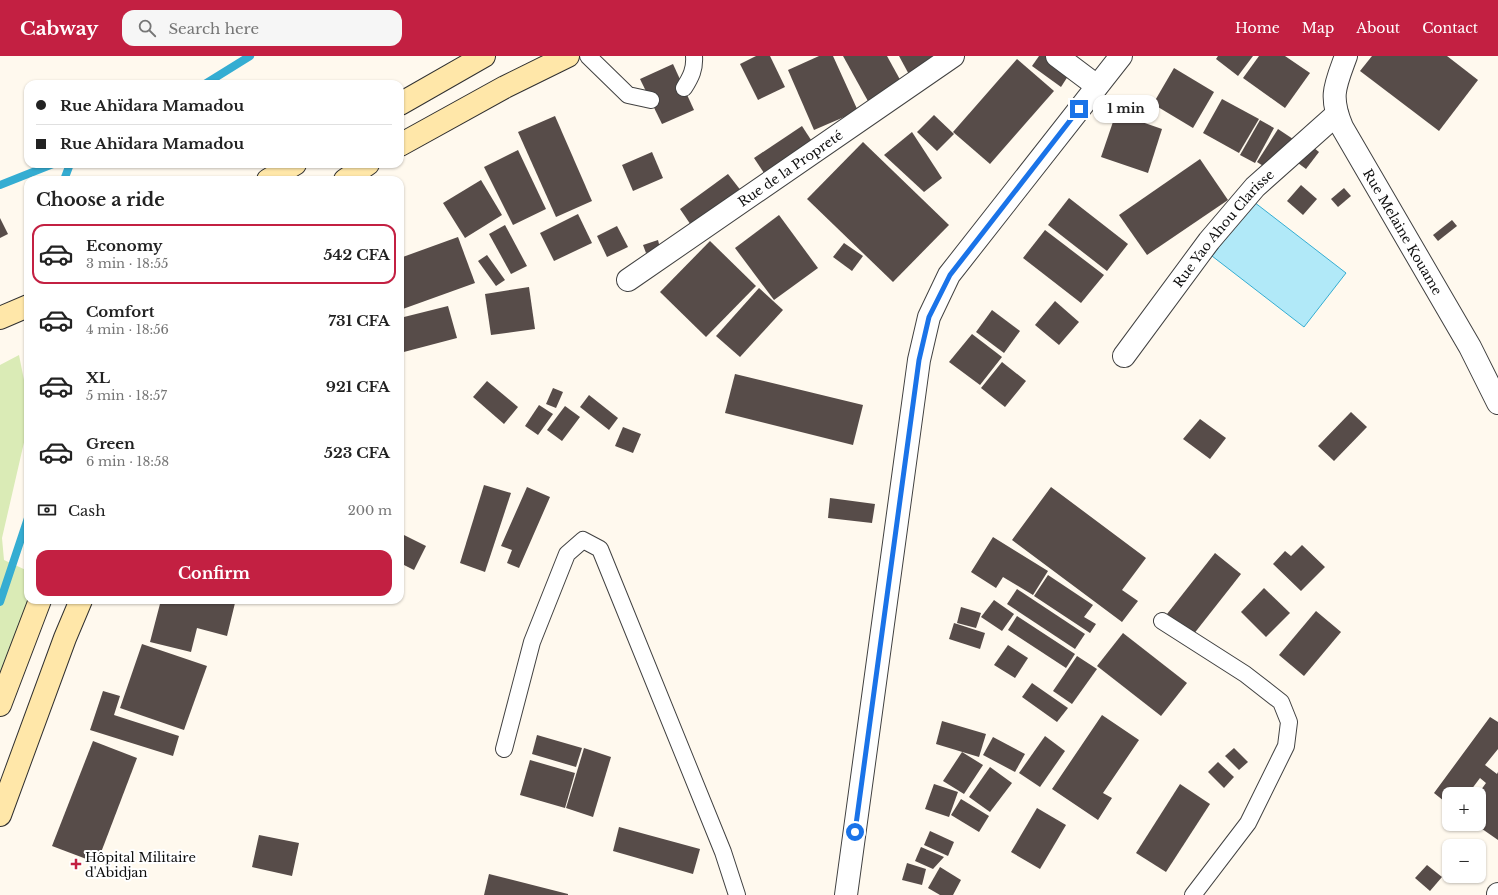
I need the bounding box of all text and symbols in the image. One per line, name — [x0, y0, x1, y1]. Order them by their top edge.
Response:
search box — [122, 10, 402, 46]
text: Cabway — [20, 17, 98, 40]
icon: search — [136, 17, 158, 39]
text: Search here — [168, 19, 259, 38]
text: Home — [1235, 19, 1280, 37]
text: Map — [1302, 19, 1334, 37]
text: About — [1356, 19, 1400, 37]
text: Contact — [1422, 19, 1478, 37]
callout: 1 min — [1093, 95, 1159, 123]
text: Rue Ahïdara Mamadou — [60, 96, 244, 115]
route end — [1070, 100, 1088, 118]
text: 1 min — [1107, 100, 1145, 117]
street label: Rue de la Propreté — [735, 126, 846, 210]
text: Rue Ahïdara Mamadou — [60, 134, 244, 153]
street label: Rue Yao Ahou Clarisse — [1169, 166, 1277, 291]
street label: Rue Melaine Kouame — [1360, 166, 1446, 298]
text: Choose a ride — [36, 189, 165, 211]
icon: car — [38, 236, 74, 272]
text: Economy — [86, 236, 163, 255]
text: 542 CFA — [324, 245, 390, 264]
text: 3 min · 18:55 — [86, 255, 168, 272]
icon: car — [38, 302, 74, 338]
text: Comfort — [86, 302, 154, 321]
text: 731 CFA — [328, 311, 390, 330]
text: 4 min · 18:56 — [86, 321, 169, 338]
icon: car — [38, 368, 74, 404]
text: XL — [86, 368, 110, 387]
text: 921 CFA — [326, 377, 390, 396]
text: 5 min · 18:57 — [86, 387, 167, 404]
icon: car — [38, 434, 74, 470]
text: Green — [86, 434, 135, 453]
text: 523 CFA — [324, 443, 390, 462]
text: 6 min · 18:58 — [86, 453, 169, 470]
icon: cash — [36, 499, 58, 521]
text: Cash — [68, 501, 105, 520]
text: 200 m — [348, 502, 392, 519]
button: Confirm — [36, 550, 392, 596]
map controls — [1442, 787, 1486, 883]
button: + — [1442, 787, 1486, 831]
route start — [846, 823, 864, 841]
button: − — [1442, 839, 1486, 883]
place label: Hôpital Militaire d'Abidjan — [85, 849, 196, 881]
marker: Hôpital Militaire d'Abidjan — [70, 858, 82, 870]

